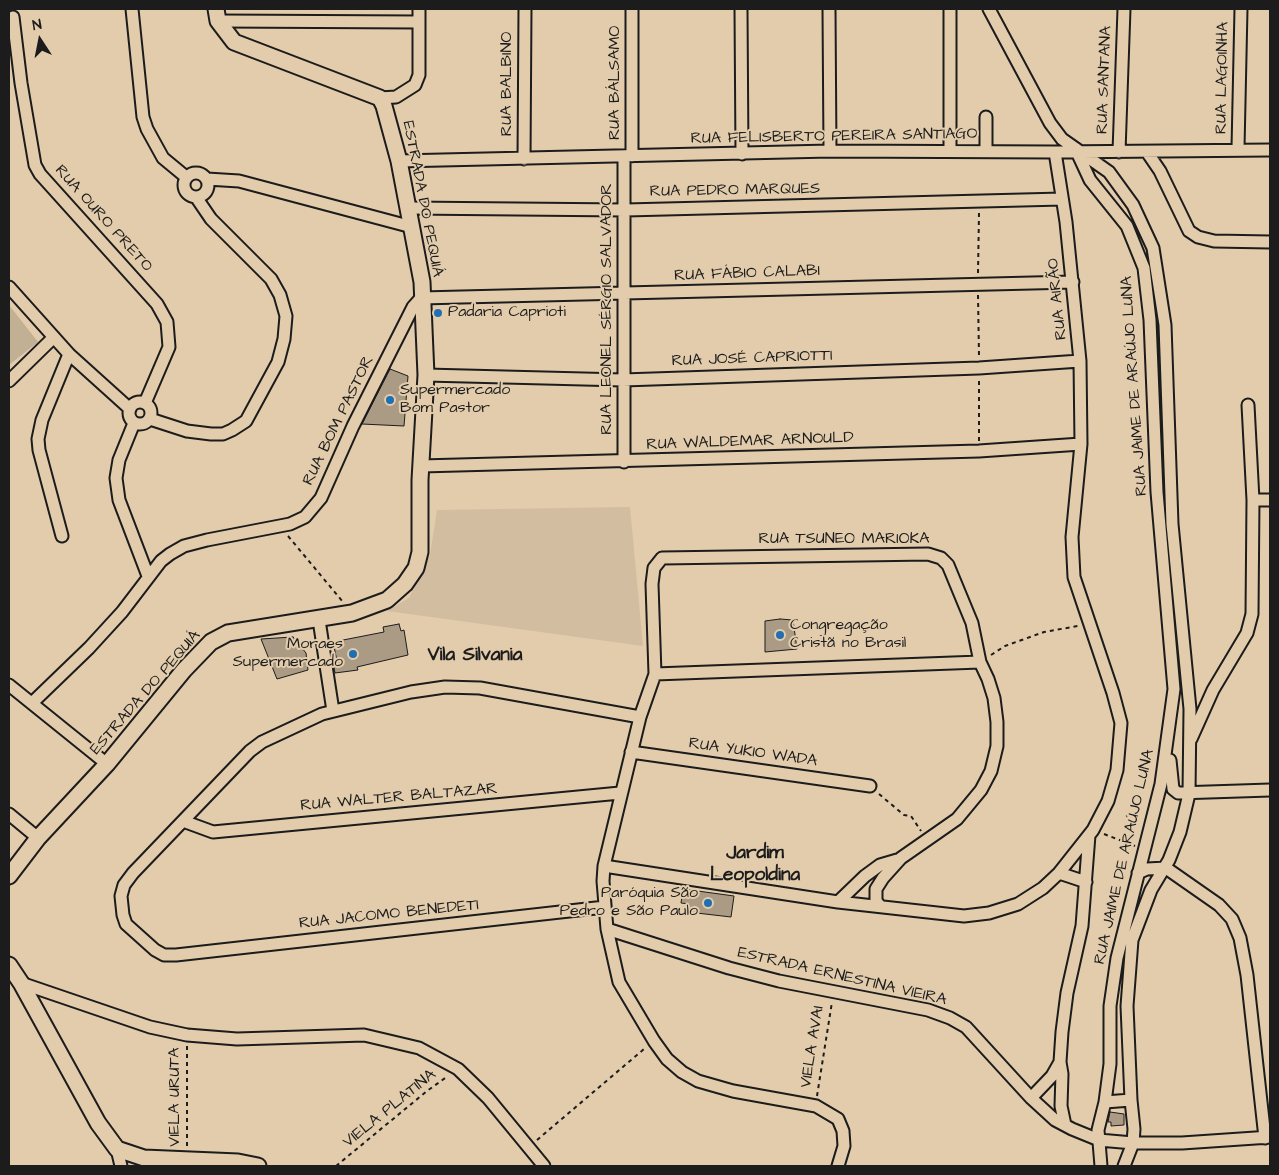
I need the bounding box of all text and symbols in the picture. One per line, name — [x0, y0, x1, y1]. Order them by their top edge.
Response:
north arrow — [15, 15, 65, 65]
text: N — [31, 15, 43, 36]
street label: RUA LAGOINHA — [1212, 22, 1234, 134]
street label: RUA BÁLSAMO — [606, 26, 626, 140]
street label: RUA SANTANA — [1094, 26, 1116, 134]
street label: RUA BALBINO — [498, 32, 518, 136]
street label: ESTRADA DO PEQUIÁ — [397, 119, 447, 279]
street label: RUA FELISBERTO PEREIRA SANTIAGO — [690, 125, 978, 149]
street label: RUA OURO PRETO — [50, 162, 156, 276]
street label: RUA PEDRO MARQUES — [650, 180, 820, 202]
street label: RUA LEONEL SÉRGIO SALVADOR — [598, 183, 618, 435]
street label: RUA AIRÃO — [1044, 257, 1072, 341]
street label: RUA FÁBIO CALABI — [674, 262, 820, 286]
street label: RUA JAIME DE ARAÚJO LUNA — [1118, 275, 1152, 497]
place label: Padaria Caprioti — [448, 303, 566, 323]
marker: Padaria Caprioti — [432, 307, 444, 319]
street label: RUA JOSÉ CAPRIOTTI — [671, 347, 833, 371]
street label: RUA BOM PASTOR — [299, 353, 379, 489]
place label: Supermercado Bom Pastor — [400, 381, 510, 419]
marker: Supermercado Bom Pastor — [384, 394, 396, 406]
street label: RUA WALDEMAR ARNOULD — [646, 429, 854, 455]
street label: RUA TSUNEO MARIOKA — [759, 530, 929, 550]
place label: Congregação Cristã no Brasil — [790, 616, 906, 654]
street label: ESTRADA DO PEQUIÁ — [87, 627, 205, 759]
marker: Congregação Cristã no Brasil — [774, 629, 786, 641]
place label: Moraes Supermercado — [233, 635, 343, 673]
district label: Vila Silvania — [428, 645, 522, 667]
marker: Moraes Supermercado — [347, 648, 359, 660]
street label: RUA YUKIO WADA — [687, 734, 819, 772]
street label: RUA JAIME DE ARAÚJO LUNA — [1091, 747, 1159, 967]
street label: RUA WALTER BALTAZAR — [300, 780, 498, 816]
district label: Jardim Leopoldina — [710, 843, 800, 887]
place label: Paróquia São Pedro e São Paulo — [560, 884, 698, 922]
street label: RUA JACOMO BENEDETI — [298, 896, 480, 934]
marker: Paróquia São Pedro e São Paulo — [702, 897, 714, 909]
street label: ESTRADA ERNESTINA VIEIRA — [736, 944, 948, 1010]
street label: VIELA AVAI — [797, 1005, 829, 1089]
street label: VIELA URUTA — [166, 1047, 186, 1147]
street label: VIELA PLATINA — [340, 1066, 440, 1152]

